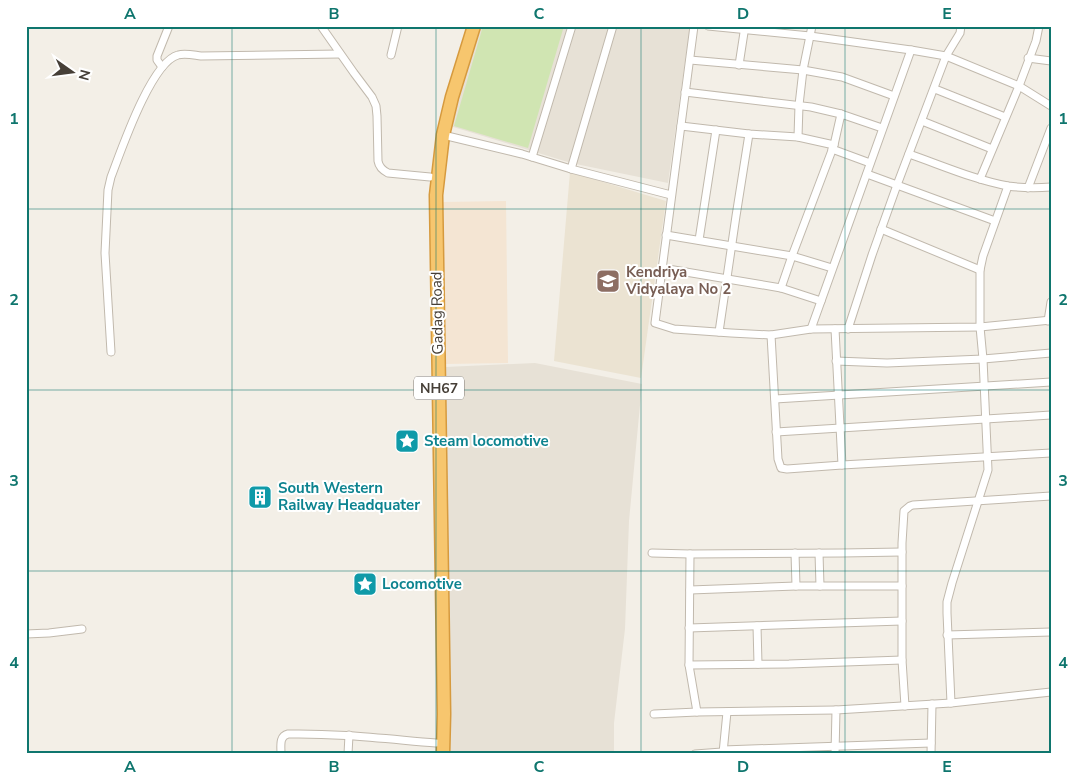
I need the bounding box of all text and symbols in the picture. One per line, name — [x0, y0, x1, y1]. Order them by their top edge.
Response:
text: A — [124, 3, 136, 25]
text: B — [328, 3, 340, 25]
text: C — [534, 3, 545, 25]
text: D — [737, 3, 749, 25]
text: E — [942, 3, 952, 25]
north arrow — [48, 48, 98, 98]
text: N — [74, 68, 95, 82]
text: 1 — [9, 108, 19, 130]
text: 1 — [1058, 108, 1068, 130]
place label: Kendriya Vidyalaya No 2 — [625, 262, 731, 299]
school or university icon: Kendriya Vidyalaya No 2 — [595, 268, 621, 294]
street label: Gadag Road — [426, 271, 448, 355]
text: 2 — [9, 289, 19, 311]
text: 2 — [1058, 289, 1068, 311]
road number: NH67 — [414, 376, 464, 399]
place icon: Steam locomotive — [394, 428, 420, 454]
place label: Steam locomotive — [424, 431, 549, 451]
text: 3 — [9, 470, 19, 492]
text: 3 — [1058, 470, 1068, 492]
place label: South Western Railway Headquater — [278, 478, 420, 515]
building icon: South Western Railway Headquater — [247, 484, 273, 510]
place icon: Locomotive — [352, 571, 378, 597]
place label: Locomotive — [382, 574, 462, 594]
text: 4 — [9, 652, 19, 674]
text: 4 — [1058, 652, 1068, 674]
text: A — [124, 756, 136, 778]
text: B — [328, 756, 340, 778]
text: C — [534, 756, 545, 778]
text: D — [737, 756, 749, 778]
text: E — [942, 756, 952, 778]

